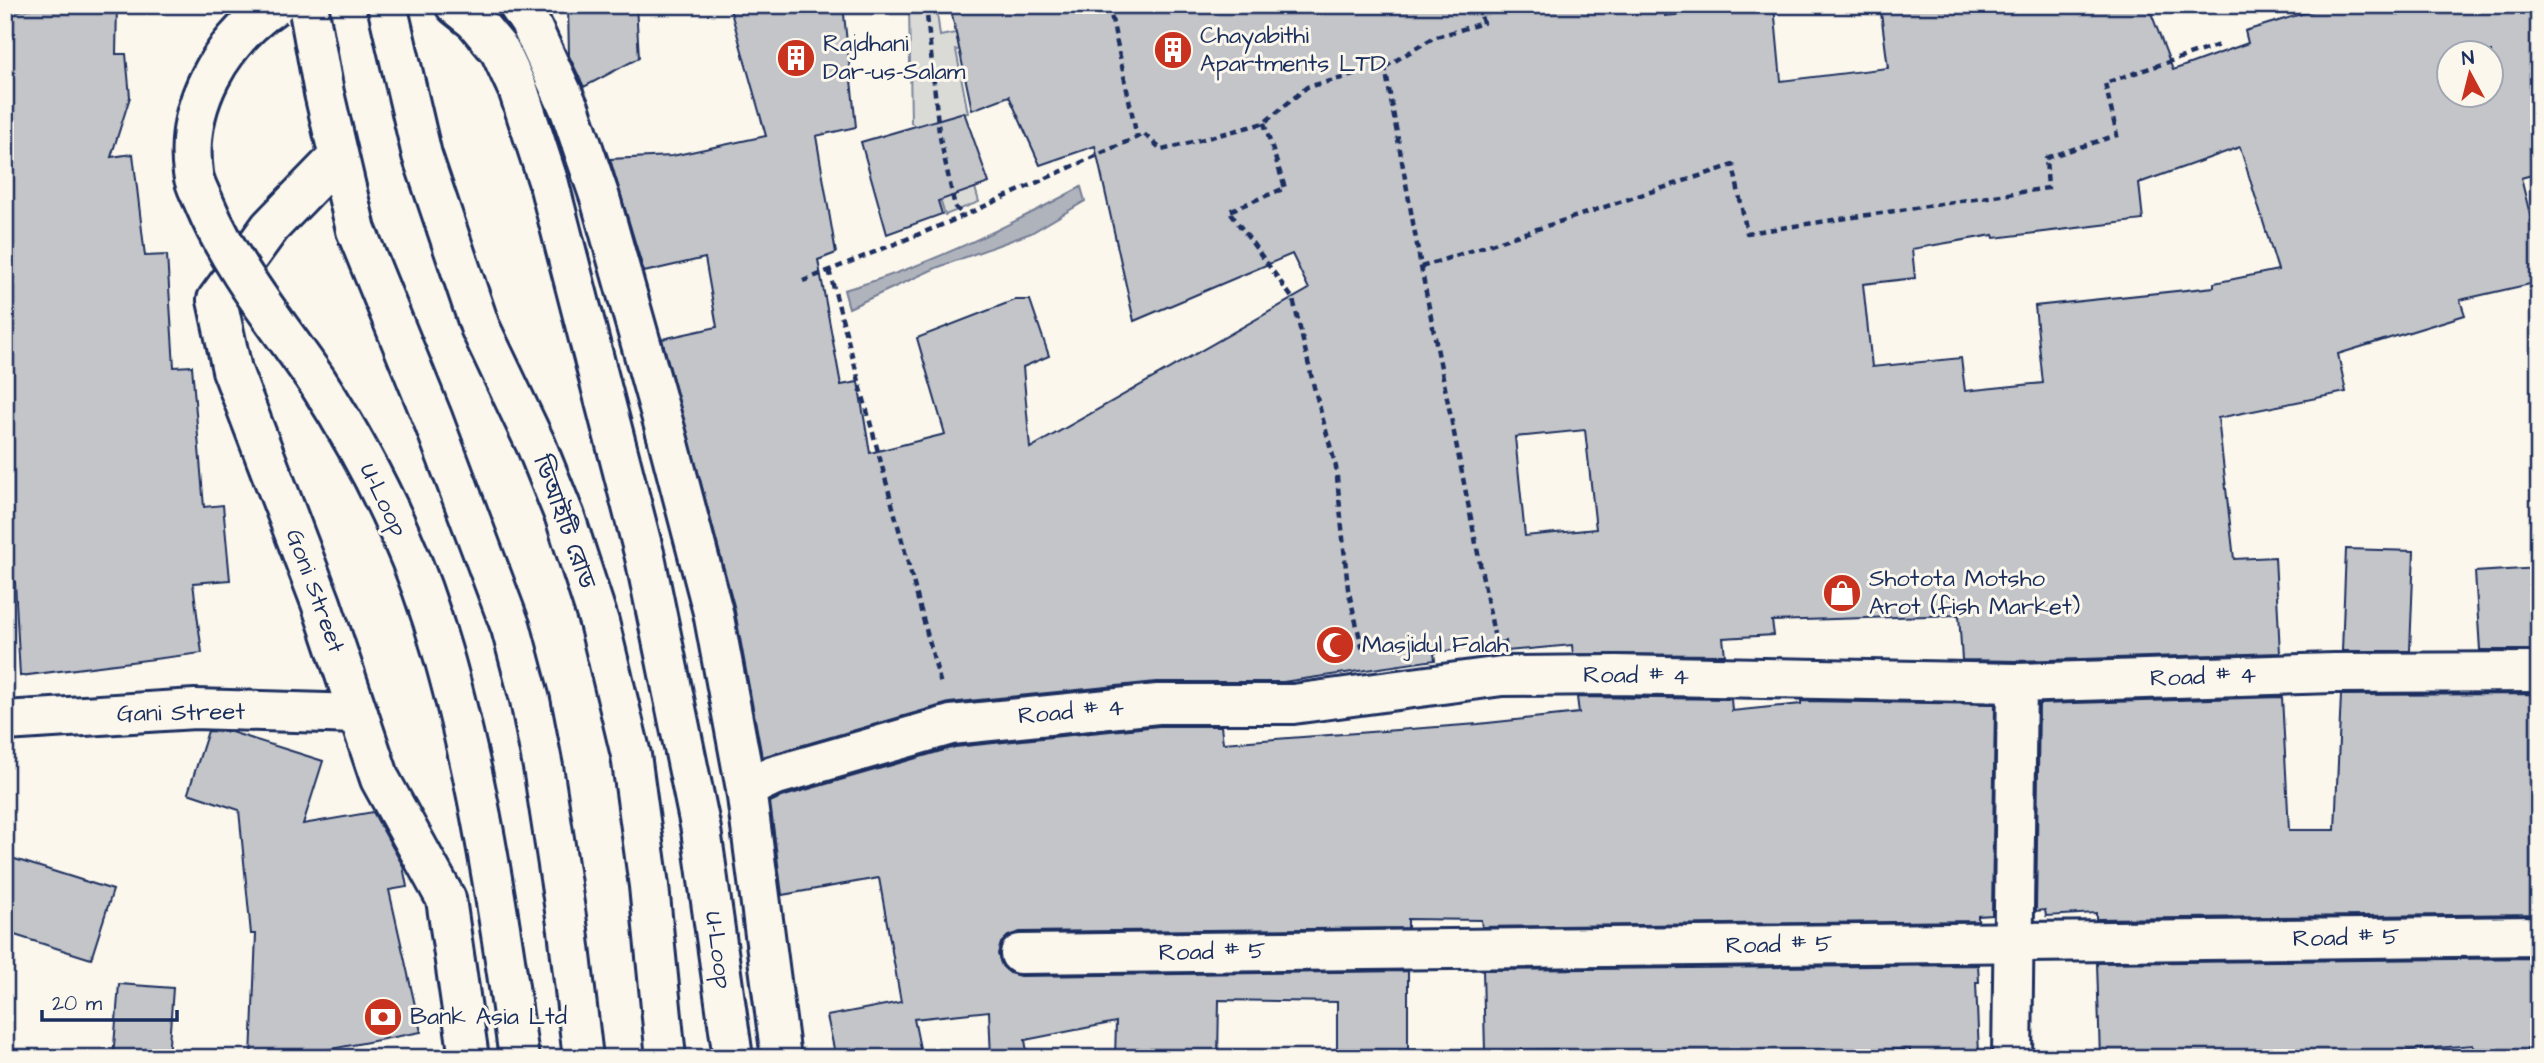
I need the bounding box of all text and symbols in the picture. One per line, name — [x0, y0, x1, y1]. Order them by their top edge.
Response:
place label: Chayabithi Apartments LTD — [1200, 19, 1386, 81]
place label: Rajdhani Dar-us-Salam — [823, 27, 966, 89]
building icon: Chayabithi Apartments LTD — [1152, 29, 1194, 71]
building icon: Rajdhani Dar-us-Salam — [775, 37, 817, 79]
north arrow — [2436, 38, 2506, 108]
text: N — [2461, 44, 2476, 73]
street label: ডিআইটি রোড — [524, 450, 604, 594]
street label: U-Loop — [351, 458, 415, 542]
street label: Goni Street — [277, 524, 353, 658]
place label: Shotota Motsho Arot (fish Market) — [1869, 562, 2080, 624]
shop icon: Shotota Motsho Arot (fish Market) — [1821, 572, 1863, 614]
mosque icon: Masjidul Falah — [1314, 624, 1356, 666]
place label: Masjidul Falah — [1362, 628, 1509, 662]
street label: Road # 4 — [1583, 658, 1689, 694]
street label: Road # 4 — [2149, 658, 2257, 696]
street label: Road # 4 — [1017, 690, 1125, 734]
street label: Gani Street — [117, 695, 246, 731]
street label: U-Loop — [696, 909, 740, 991]
street label: Road # 5 — [2292, 920, 2400, 956]
street label: Road # 5 — [1725, 927, 1833, 963]
street label: Road # 5 — [1158, 934, 1266, 970]
scale bar — [42, 979, 177, 1023]
text: 20 m — [52, 989, 103, 1018]
bank icon: Bank Asia Ltd — [362, 996, 404, 1038]
place label: Bank Asia Ltd — [410, 1000, 567, 1034]

